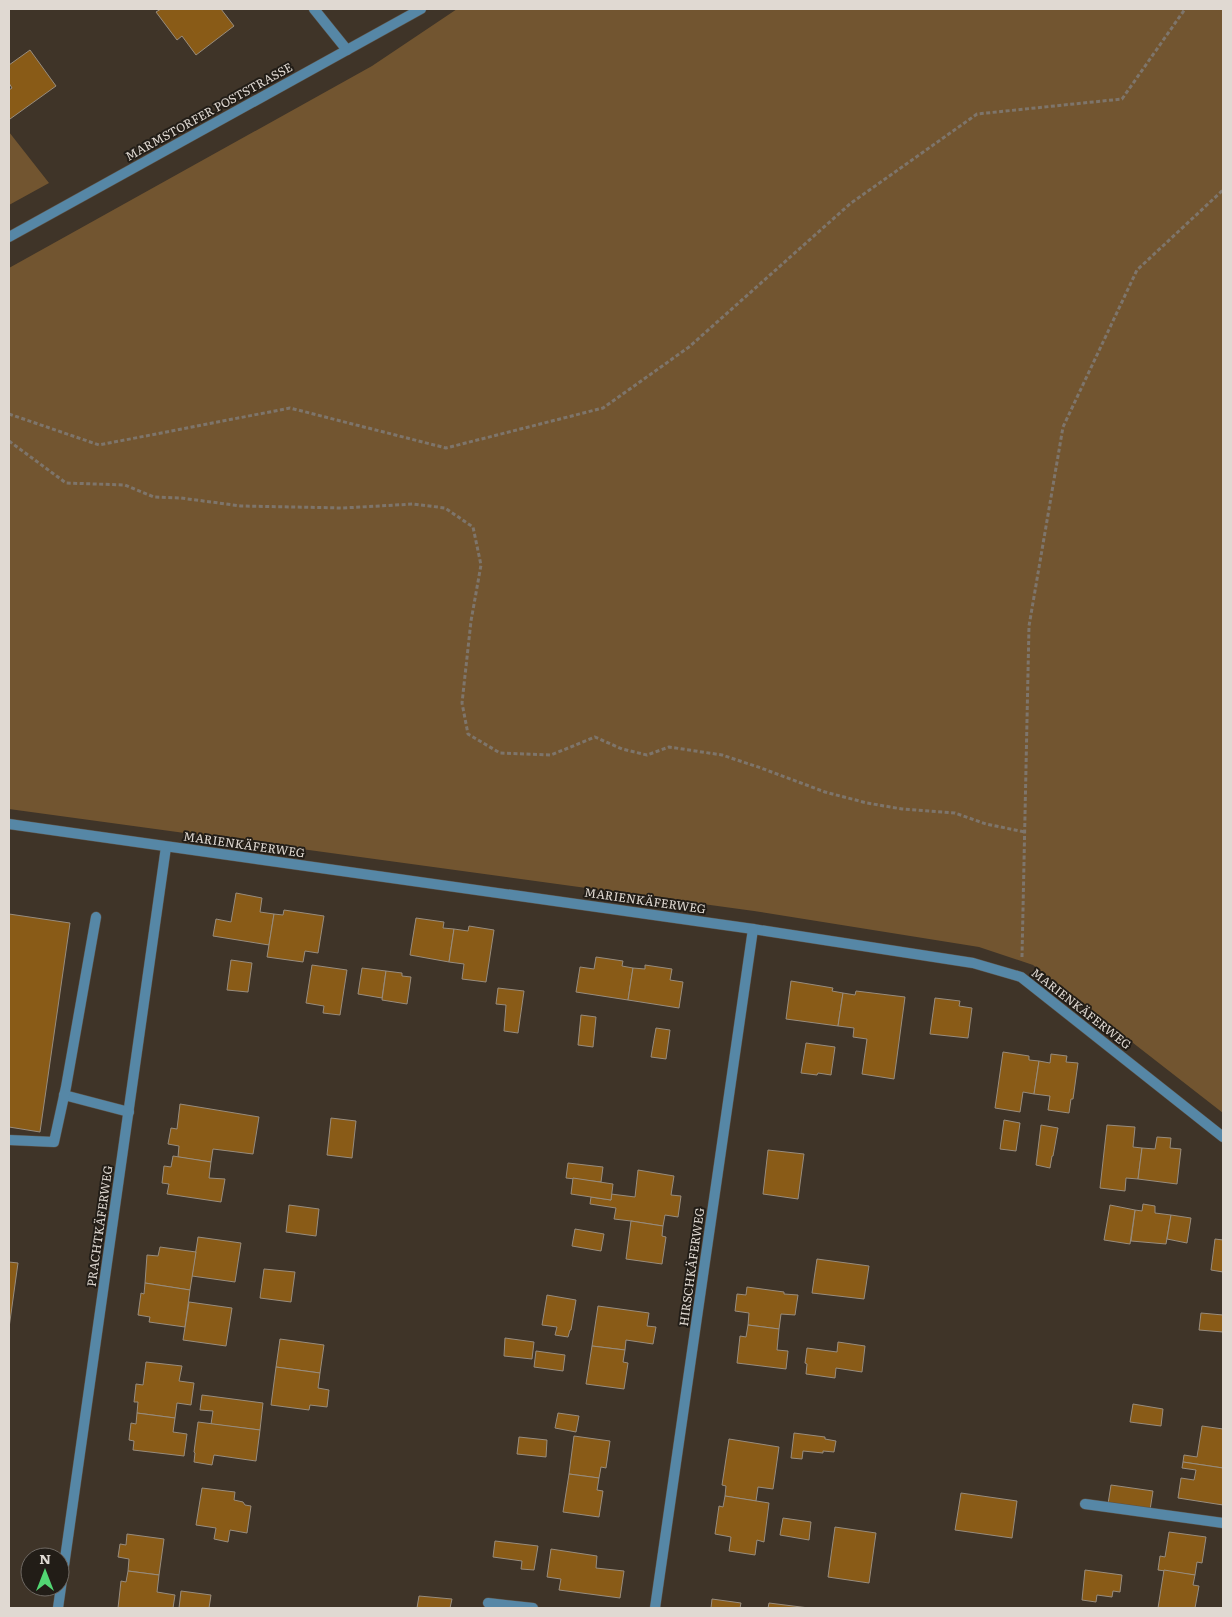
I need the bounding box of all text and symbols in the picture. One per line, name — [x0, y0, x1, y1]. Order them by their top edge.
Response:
street label: MARMSTORFER POSTSTRASSE — [122, 57, 296, 165]
street label: MARIENKÄFERWEG — [182, 827, 306, 861]
street label: MARIENKÄFERWEG — [583, 883, 707, 917]
street label: MARIENKÄFERWEG — [1028, 963, 1135, 1053]
street label: PRACHTKÄFERWEG — [82, 1164, 116, 1288]
street label: HIRSCHKÄFERWEG — [674, 1206, 708, 1327]
north arrow — [20, 1547, 70, 1597]
text: N — [39, 1548, 51, 1568]

